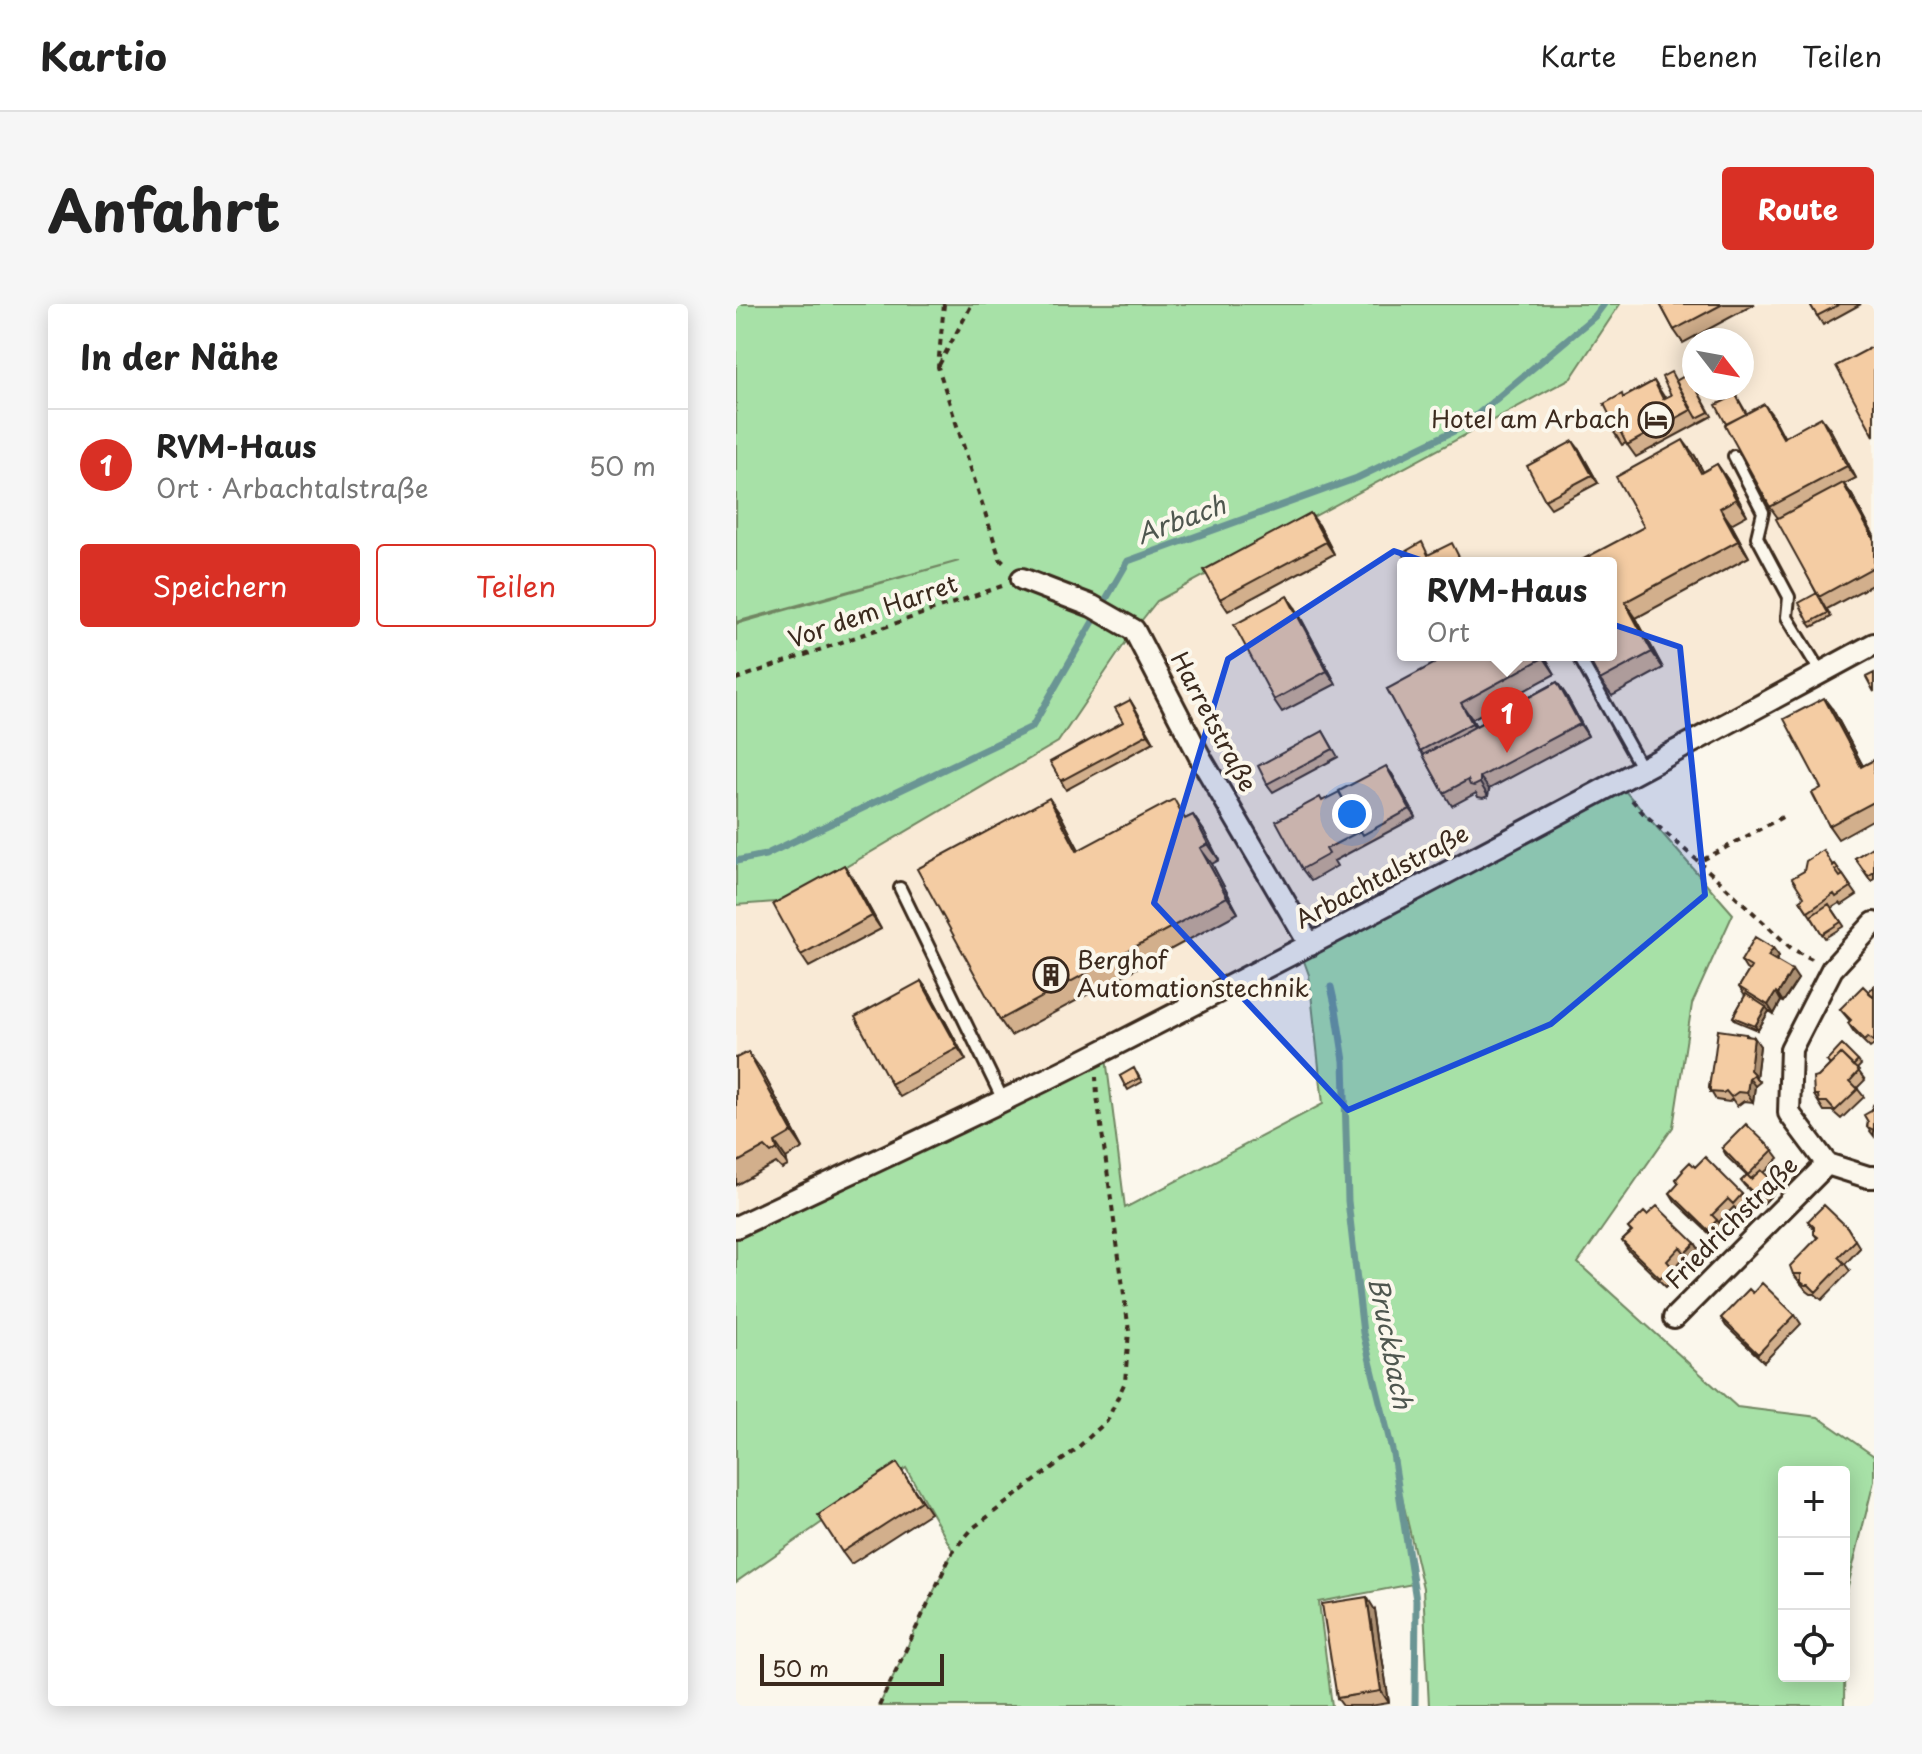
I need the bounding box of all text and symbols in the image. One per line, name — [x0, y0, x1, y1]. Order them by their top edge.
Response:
text: Kartio — [40, 27, 167, 84]
text: Karte — [1541, 34, 1616, 77]
text: Ebenen — [1660, 34, 1758, 77]
text: Teilen — [1802, 34, 1882, 77]
text: Anfahrt — [48, 166, 281, 251]
button: Route — [1722, 167, 1874, 250]
north arrow — [1682, 328, 1754, 400]
text: In der Nähe — [80, 330, 278, 382]
place label: Hotel am Arbach — [1431, 400, 1630, 436]
hotel icon: Hotel am Arbach — [1637, 401, 1675, 439]
text: RVM-Haus — [156, 423, 317, 468]
text: 1 — [100, 446, 112, 485]
text: 50 m — [589, 446, 656, 485]
text: Ort · Arbachtalstraße — [156, 468, 429, 507]
water label: Arbach — [1130, 484, 1231, 553]
button: Speichern — [80, 544, 360, 627]
button: Teilen — [376, 544, 656, 627]
popup — [1397, 557, 1617, 661]
street label: Vor dem Harret — [783, 564, 962, 656]
text: RVM-Haus — [1427, 567, 1587, 612]
text: Ort — [1427, 612, 1470, 651]
street label: Harretstraße — [1163, 645, 1267, 798]
pin: 1 — [1481, 687, 1533, 753]
your location — [1332, 794, 1372, 834]
street label: Arbachtalstraße — [1288, 814, 1474, 936]
place label: Berghof Automationstechnik — [1077, 941, 1309, 1005]
building icon: Berghof Automationstechnik — [1032, 956, 1070, 994]
street label: Friedrichstraße — [1656, 1147, 1805, 1296]
water label: Bruckbach — [1360, 1274, 1423, 1413]
map controls — [1778, 1466, 1850, 1682]
button: + — [1778, 1466, 1850, 1538]
button: − — [1778, 1538, 1850, 1610]
button: locate — [1778, 1610, 1850, 1682]
scale bar — [760, 1650, 944, 1686]
text: 50 m — [772, 1651, 829, 1684]

